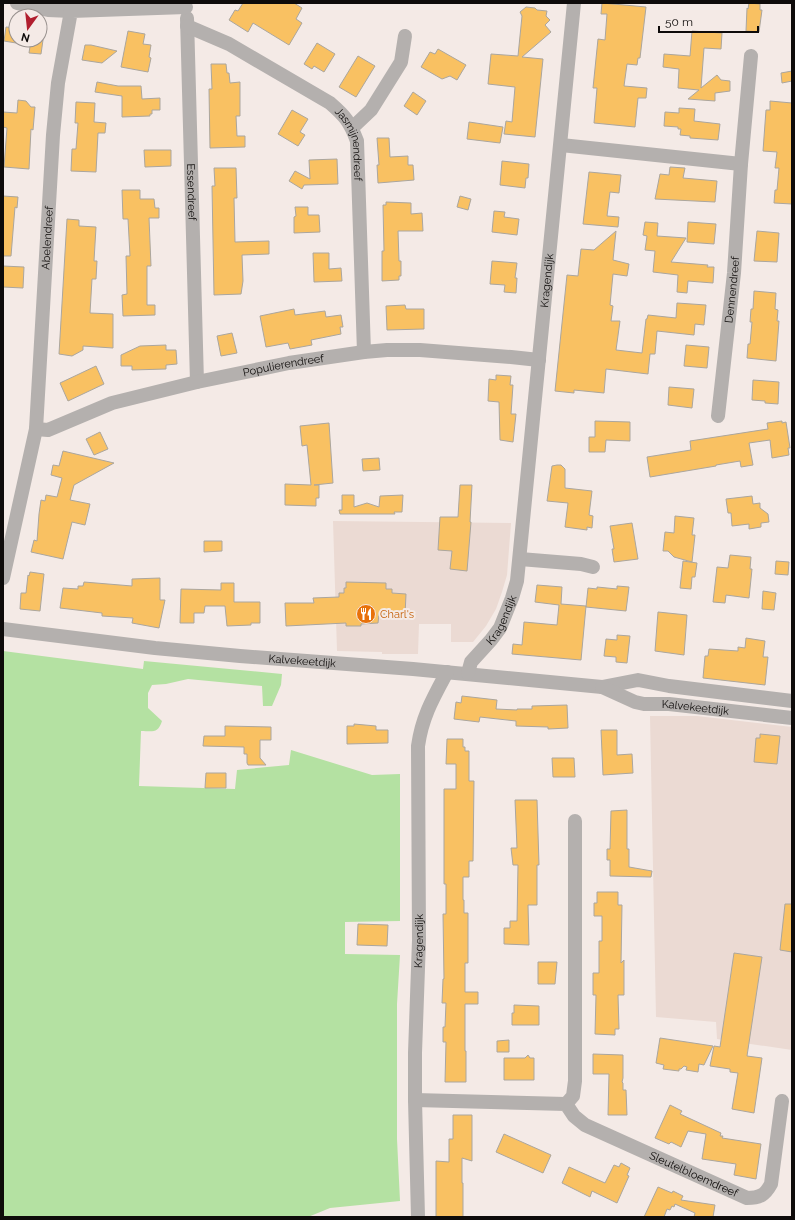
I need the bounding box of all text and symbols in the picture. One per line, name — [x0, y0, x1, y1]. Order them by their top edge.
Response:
north arrow — [8, 8, 48, 48]
scale bar — [659, 8, 758, 34]
text: 50 m — [665, 15, 693, 29]
text: N — [20, 30, 31, 45]
street label: Jasmijnendreef — [332, 105, 364, 182]
street label: Essendreef — [184, 163, 199, 221]
street label: Abelendreef — [39, 205, 56, 270]
street label: Kragendijk — [538, 253, 556, 308]
street label: Dennendreef — [722, 256, 742, 324]
street label: Populierendreef — [242, 352, 325, 379]
street label: Kragendijk — [484, 593, 520, 648]
restaurant icon: Charl's — [355, 603, 377, 625]
place label: Charl's — [380, 608, 414, 621]
street label: Kalvekeetdijk — [268, 652, 337, 670]
street label: Kalvekeetdijk — [662, 698, 730, 718]
street label: Kragendijk — [412, 914, 426, 968]
street label: Sleutelbloemdreef — [647, 1149, 740, 1200]

